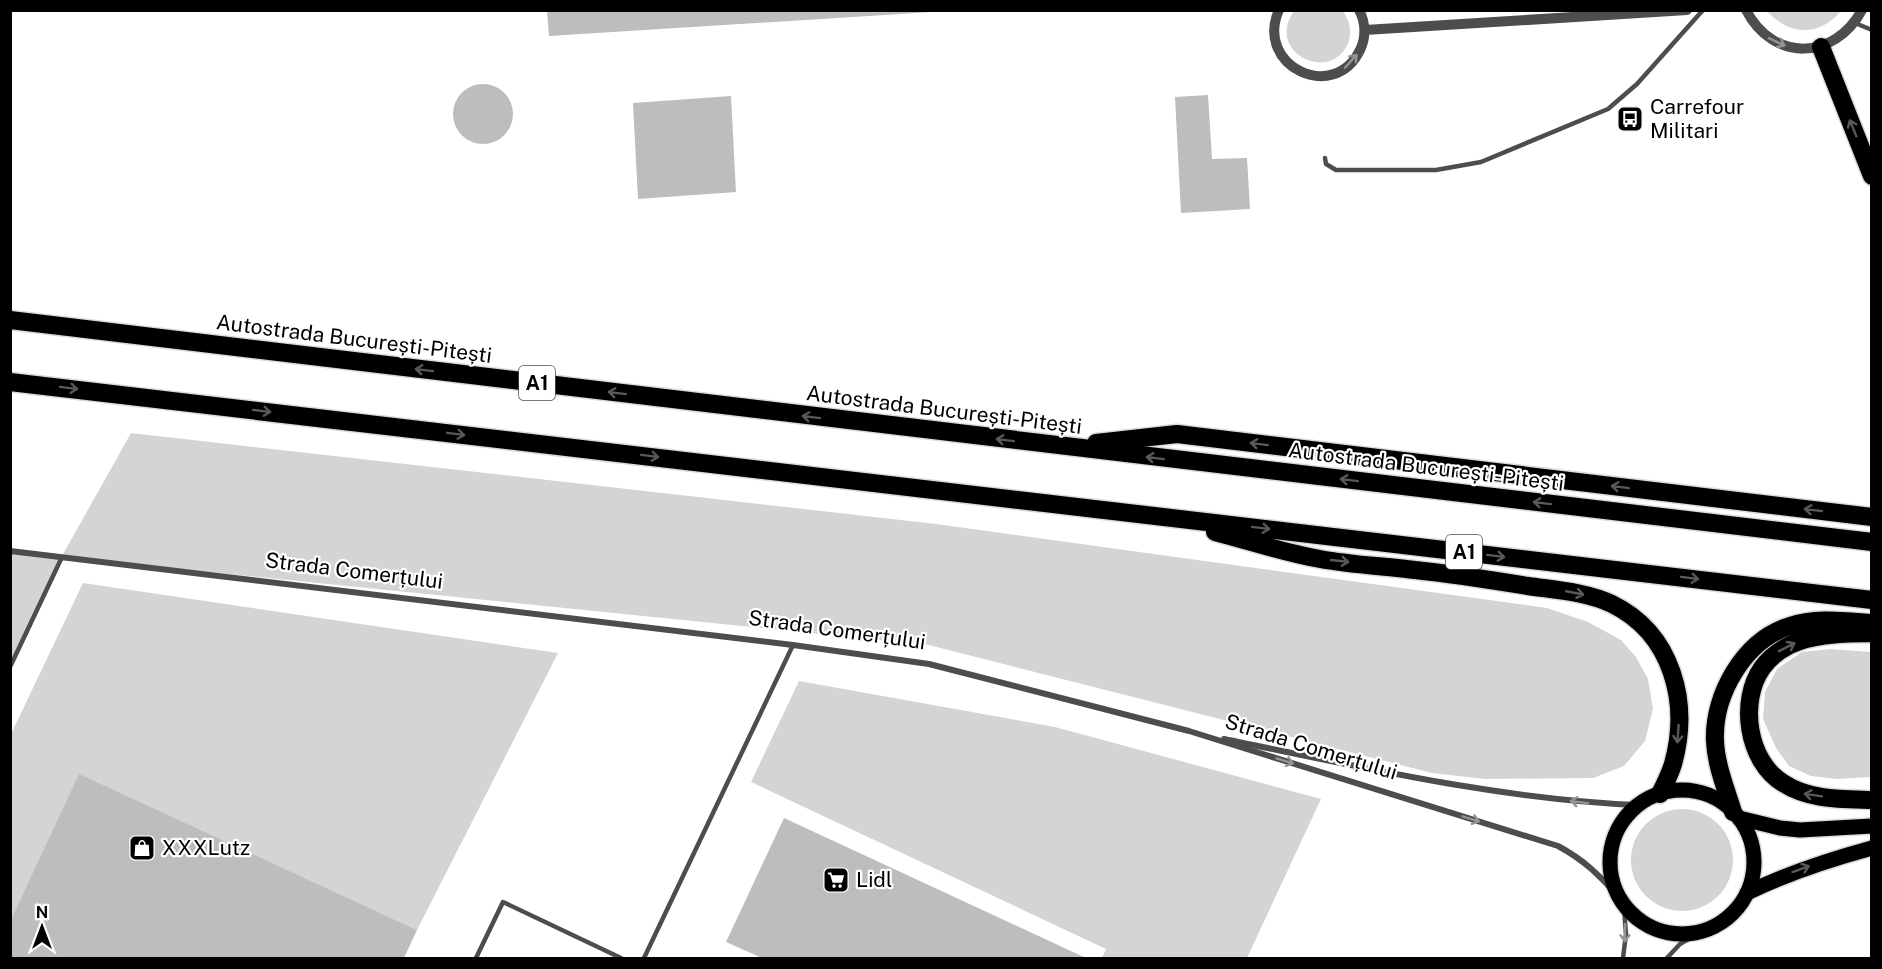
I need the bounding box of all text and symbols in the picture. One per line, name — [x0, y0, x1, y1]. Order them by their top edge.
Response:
one-way arrow — [1767, 36, 1785, 48]
one-way arrow — [1344, 54, 1358, 69]
place label: Carrefour Militari — [1650, 94, 1744, 143]
bus stop icon: Carrefour Militari — [1615, 104, 1645, 134]
one-way arrow — [1846, 119, 1857, 138]
street label: Autostrada București-Pitești — [215, 309, 493, 368]
one-way arrow — [414, 364, 434, 375]
road number: A1 — [519, 366, 555, 400]
street label: Autostrada București-Pitești — [805, 380, 1083, 439]
one-way arrow — [58, 383, 78, 394]
one-way arrow — [608, 387, 628, 398]
one-way arrow — [252, 406, 272, 417]
one-way arrow — [802, 411, 821, 422]
one-way arrow — [446, 428, 465, 439]
one-way arrow — [995, 434, 1015, 445]
street label: Autostrada București-Pitești — [1287, 437, 1565, 496]
one-way arrow — [1250, 438, 1270, 449]
one-way arrow — [639, 451, 659, 462]
one-way arrow — [1146, 452, 1165, 463]
one-way arrow — [1339, 475, 1359, 486]
one-way arrow — [1610, 481, 1630, 492]
one-way arrow — [1533, 497, 1553, 508]
one-way arrow — [1804, 504, 1824, 515]
one-way arrow — [1250, 523, 1270, 534]
road number: A1 — [1446, 535, 1482, 569]
street label: Strada Comerțului — [264, 547, 444, 594]
one-way arrow — [1486, 550, 1505, 561]
one-way arrow — [1329, 556, 1349, 567]
one-way arrow — [1679, 573, 1699, 584]
one-way arrow — [1564, 588, 1584, 599]
street label: Strada Comerțului — [747, 605, 927, 654]
one-way arrow — [1778, 641, 1796, 652]
street label: Strada Comerțului — [1222, 708, 1400, 785]
one-way arrow — [1673, 723, 1684, 743]
one-way arrow — [1275, 756, 1294, 767]
one-way arrow — [1804, 789, 1824, 800]
one-way arrow — [1570, 796, 1589, 807]
one-way arrow — [1461, 814, 1480, 825]
shop icon: XXXLutz — [127, 833, 157, 863]
place label: XXXLutz — [162, 835, 250, 860]
one-way arrow — [1791, 863, 1809, 874]
supermarket icon: Lidl — [821, 865, 851, 895]
place label: Lidl — [856, 867, 892, 892]
north arrow — [12, 897, 72, 957]
text: N — [36, 903, 48, 922]
one-way arrow — [1619, 923, 1631, 943]

